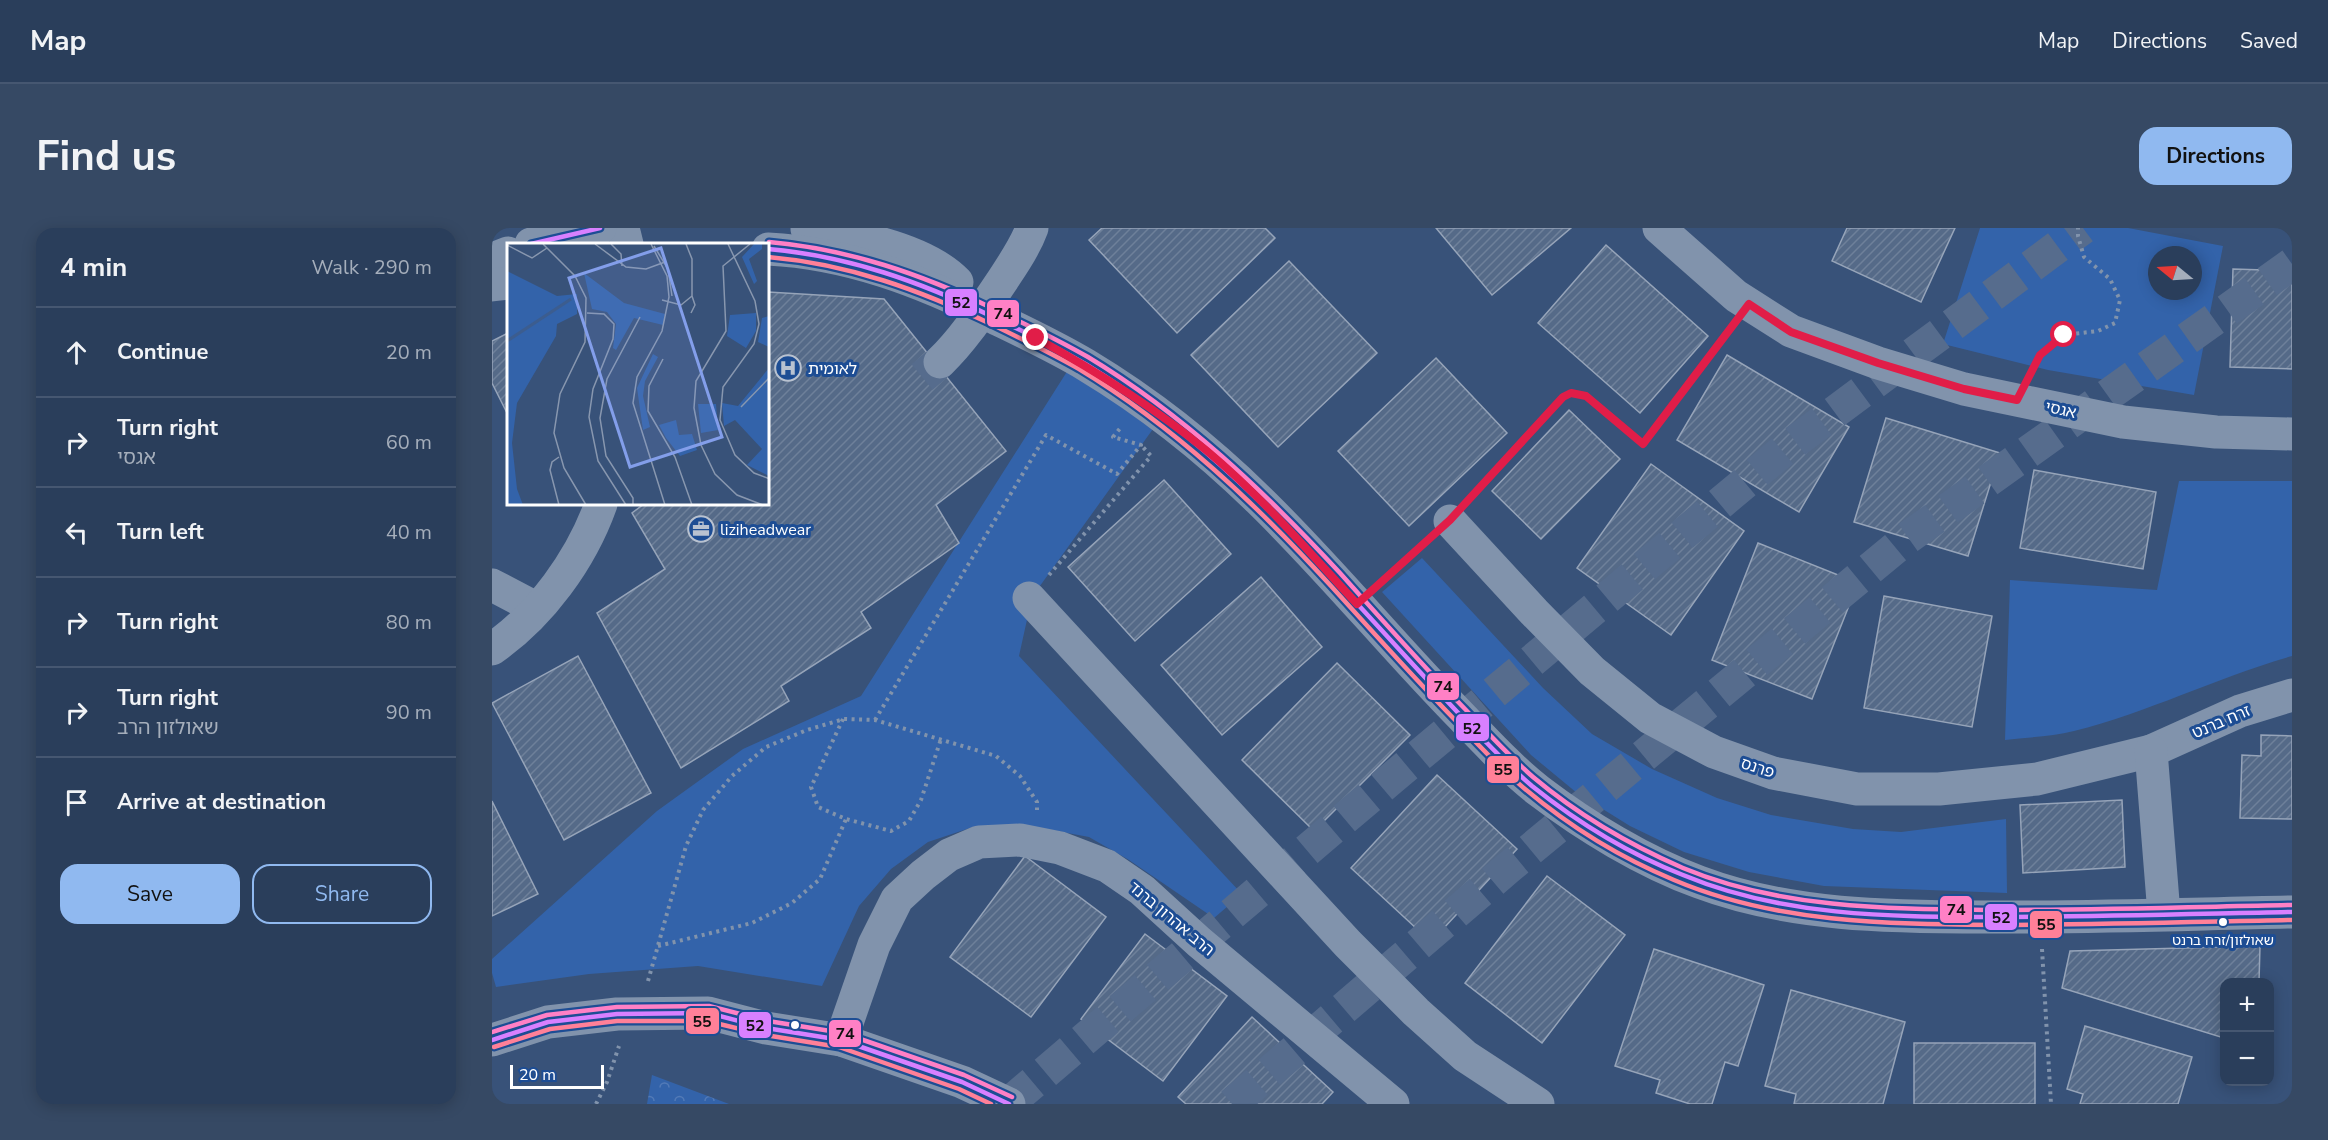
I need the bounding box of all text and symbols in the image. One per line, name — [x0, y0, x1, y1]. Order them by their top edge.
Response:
text: Map — [30, 22, 86, 60]
text: Map — [2038, 27, 2079, 55]
text: Directions — [2112, 27, 2207, 55]
text: Saved — [2240, 27, 2298, 55]
button: Directions — [2139, 127, 2292, 185]
text: Find us — [36, 128, 176, 185]
inset map — [507, 243, 770, 506]
north arrow — [2148, 246, 2202, 300]
text: 4 min — [60, 250, 127, 285]
text: Walk · 290 m — [312, 254, 432, 281]
line badge: 52 — [944, 288, 978, 317]
text: 52 — [951, 292, 971, 314]
line badge: 74 — [986, 299, 1020, 328]
text: 74 — [993, 303, 1013, 325]
route start — [2050, 321, 2076, 347]
route end — [1022, 324, 1048, 350]
icon: ahead — [60, 336, 93, 369]
text: Continue — [117, 337, 208, 367]
text: 20 m — [386, 339, 432, 366]
hospital icon: לאומית — [773, 353, 803, 383]
place label: לאומית — [808, 358, 857, 380]
street label: אגסי — [2043, 396, 2078, 424]
text: Turn right — [117, 413, 218, 443]
icon: right — [60, 426, 93, 459]
text: 60 m — [386, 429, 432, 456]
text: אגסי — [117, 444, 156, 471]
office icon: liziheadwear — [686, 514, 716, 544]
icon: left — [60, 516, 93, 549]
text: Turn left — [117, 517, 204, 547]
text: 40 m — [386, 519, 432, 546]
place label: liziheadwear — [720, 519, 811, 541]
icon: right — [60, 606, 93, 639]
text: Turn right — [117, 607, 218, 637]
text: 80 m — [386, 609, 432, 636]
line badge: 74 — [1426, 672, 1460, 701]
text: 74 — [1433, 676, 1453, 698]
text: Turn right — [117, 683, 218, 713]
icon: right — [60, 696, 93, 729]
text: 90 m — [386, 699, 432, 726]
street label: זרח ברנט — [2189, 700, 2254, 744]
line badge: 52 — [1455, 713, 1490, 742]
text: שאולזון הרב — [117, 714, 219, 741]
text: 52 — [1462, 718, 1482, 740]
street label: פרנס — [1738, 752, 1777, 784]
line badge: 55 — [1486, 755, 1520, 784]
text: 55 — [1493, 759, 1513, 781]
icon: arrive — [60, 786, 93, 819]
text: Arrive at destination — [117, 787, 326, 817]
button: Save — [60, 864, 240, 924]
button: Share — [252, 864, 432, 924]
street label: הרב אהרון ברנד — [1124, 876, 1219, 961]
line badge: 74 — [1939, 895, 1973, 924]
text: 74 — [1946, 899, 1966, 921]
line badge: 52 — [1984, 903, 2018, 931]
text: 52 — [1991, 907, 2011, 929]
line badge: 55 — [2029, 910, 2063, 939]
text: 55 — [2036, 914, 2056, 936]
marker: שאולזון/זרח ברנט — [2217, 916, 2229, 928]
place label: שאולזון/זרח ברנט — [2172, 931, 2274, 950]
map controls — [2220, 978, 2274, 1086]
button: + — [2220, 978, 2274, 1032]
line badge: 55 — [685, 1007, 720, 1035]
text: 55 — [692, 1011, 712, 1033]
line badge: 52 — [738, 1011, 772, 1039]
text: 52 — [745, 1015, 765, 1037]
unlabelled marker — [789, 1019, 801, 1031]
line badge: 74 — [828, 1019, 862, 1048]
text: 74 — [835, 1023, 855, 1045]
button: − — [2220, 1032, 2274, 1086]
scale bar — [510, 1062, 604, 1090]
text: 20 m — [519, 1064, 556, 1086]

